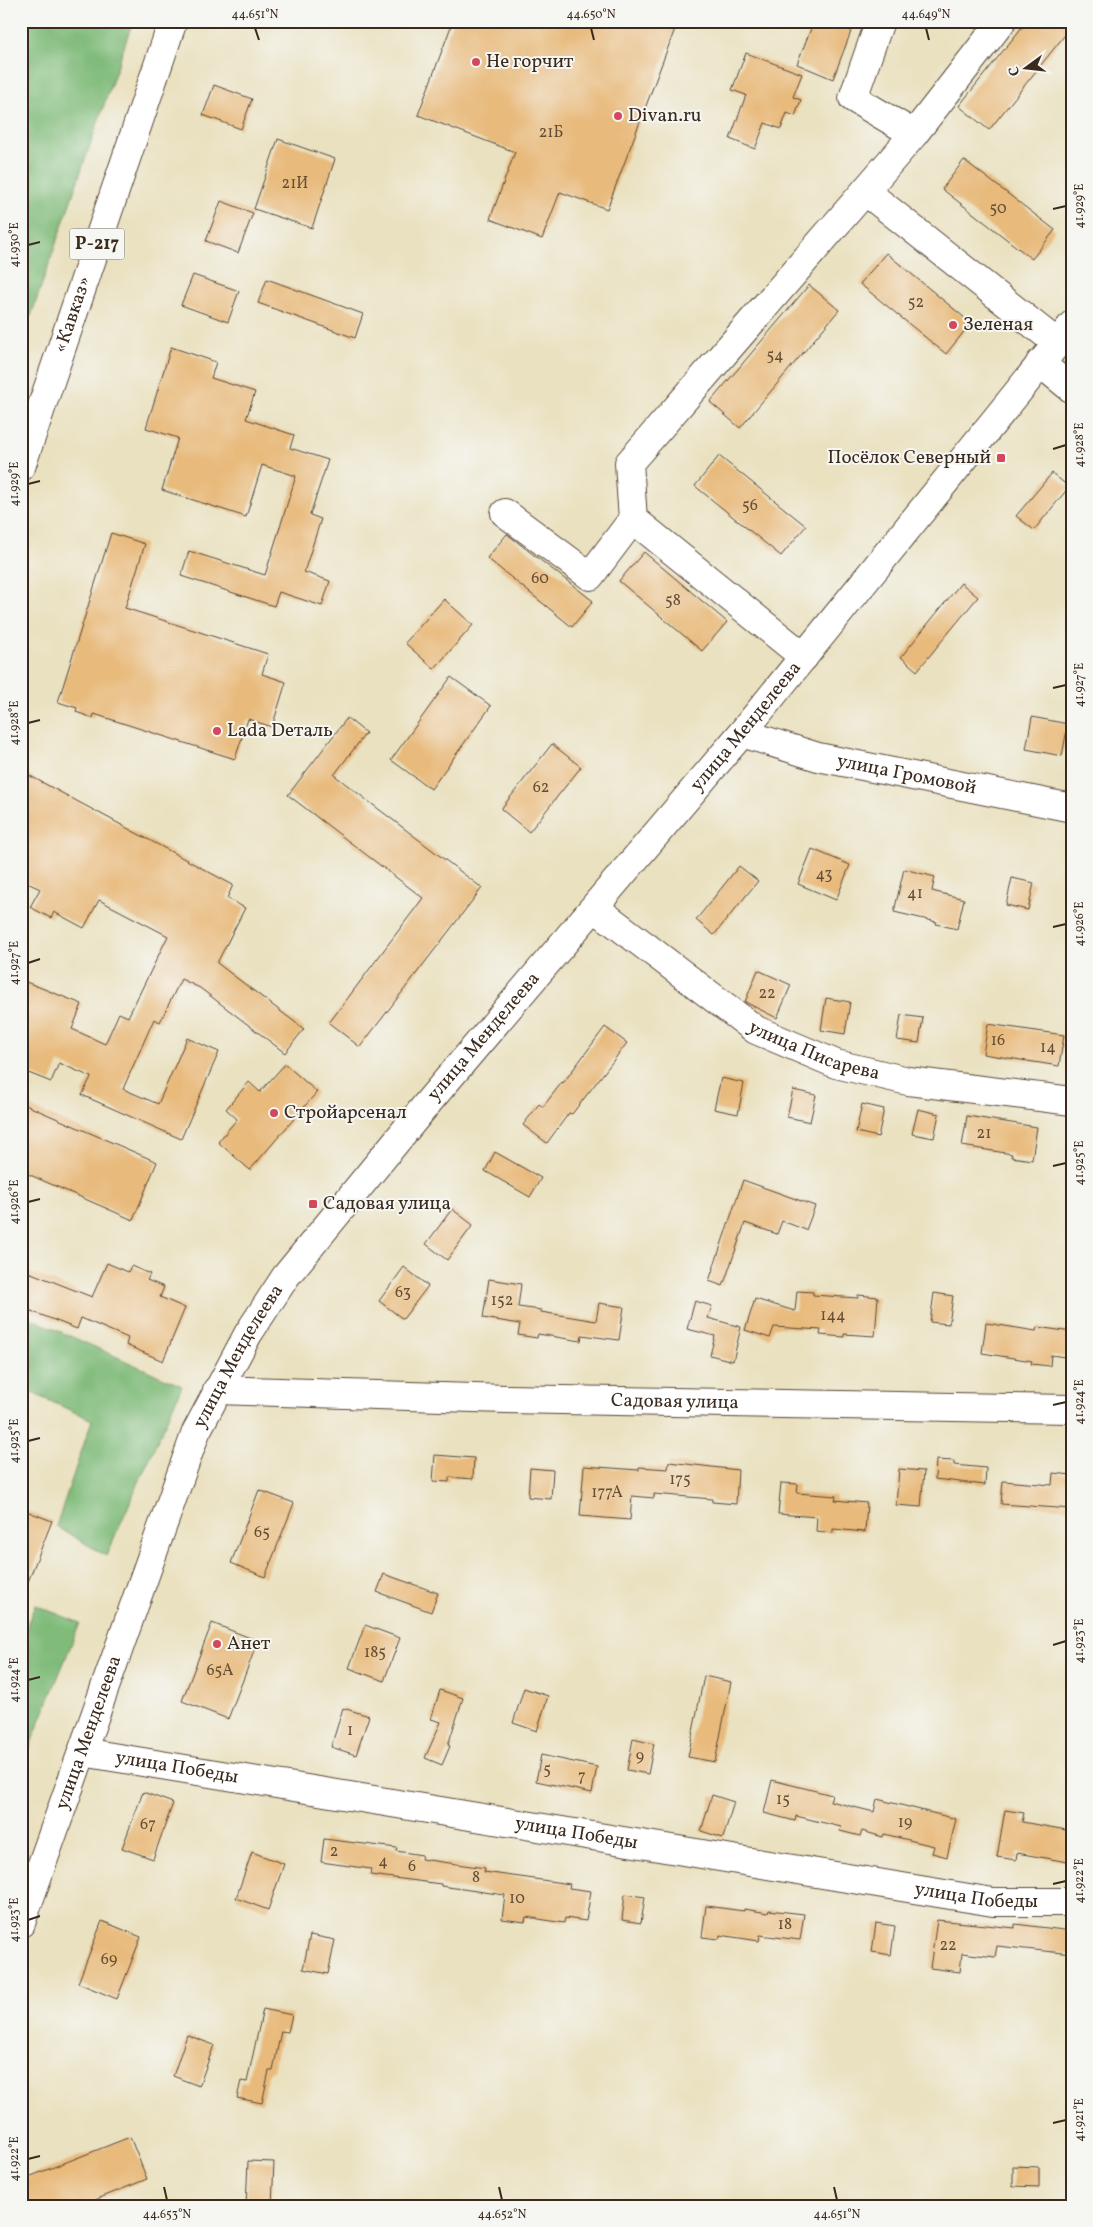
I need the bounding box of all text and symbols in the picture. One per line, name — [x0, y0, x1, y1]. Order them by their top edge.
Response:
text: 44.651°N — [231, 7, 279, 23]
text: 44.650°N — [566, 7, 616, 23]
text: 44.649°N — [901, 7, 951, 23]
north arrow — [1000, 42, 1050, 92]
place label: Не горчит — [486, 49, 574, 75]
marker: Не горчит — [470, 56, 482, 68]
text: С — [1005, 64, 1025, 78]
place label: Divan.ru — [628, 103, 702, 129]
marker: Divan.ru — [612, 110, 624, 122]
house number: 21Б — [539, 122, 563, 144]
house number: 21И — [282, 173, 308, 195]
text: 41.929°E — [1072, 184, 1088, 228]
house number: 50 — [990, 198, 1007, 220]
text: 41.930°E — [7, 222, 23, 268]
road number: Р-217 — [70, 228, 124, 260]
street label: «Кавказ» — [48, 273, 98, 356]
house number: 52 — [908, 292, 924, 314]
place label: Зеленая — [963, 312, 1033, 338]
marker: Зеленая — [947, 319, 959, 331]
house number: 54 — [766, 345, 784, 367]
text: 41.928°E — [1072, 422, 1088, 468]
place label: Посёлок Северный — [827, 445, 991, 471]
marker: Посёлок Северный — [995, 452, 1007, 464]
text: 41.929°E — [7, 462, 23, 506]
house number: 56 — [742, 495, 758, 517]
house number: 60 — [531, 568, 549, 590]
house number: 58 — [665, 590, 681, 612]
street label: улица Менделеева — [684, 656, 808, 798]
text: 41.927°E — [1072, 663, 1088, 707]
text: 41.928°E — [7, 700, 23, 746]
place label: Lada Dеталь — [227, 718, 333, 744]
marker: Lada Dеталь — [211, 725, 223, 737]
street label: улица Громовой — [834, 748, 979, 801]
house number: 62 — [533, 777, 549, 799]
house number: 43 — [815, 864, 833, 886]
house number: 41 — [907, 883, 923, 905]
text: 41.926°E — [1072, 901, 1088, 947]
text: 41.927°E — [7, 941, 23, 985]
street label: улица Менделеева — [422, 967, 546, 1107]
house number: 22 — [758, 983, 776, 1005]
street label: улица Писарева — [742, 1015, 882, 1087]
house number: 16 — [991, 1030, 1005, 1052]
house number: 14 — [1040, 1037, 1056, 1059]
place label: Стройарсенал — [284, 1100, 407, 1126]
marker: Стройарсенал — [268, 1107, 280, 1119]
house number: 21 — [977, 1123, 991, 1145]
text: 41.925°E — [1072, 1141, 1088, 1185]
text: 41.926°E — [7, 1179, 23, 1225]
place label: Садовая улица — [323, 1191, 451, 1217]
marker: Садовая улица — [307, 1198, 319, 1210]
street label: улица Менделеева — [187, 1279, 290, 1433]
house number: 63 — [395, 1282, 411, 1304]
house number: 152 — [491, 1290, 513, 1312]
house number: 144 — [820, 1305, 846, 1327]
text: 41.924°E — [1072, 1379, 1088, 1425]
street label: Садовая улица — [611, 1388, 739, 1416]
text: 41.925°E — [7, 1419, 23, 1463]
house number: 175 — [669, 1469, 691, 1491]
house number: 177А — [591, 1482, 623, 1504]
house number: 65 — [254, 1522, 270, 1544]
text: 41.923°E — [1072, 1619, 1088, 1663]
place label: Анет — [227, 1631, 271, 1657]
marker: Анет — [211, 1638, 223, 1650]
house number: 185 — [364, 1642, 386, 1664]
street label: улица Менделеева — [49, 1652, 128, 1813]
text: 41.924°E — [7, 1657, 23, 1703]
house number: 65А — [206, 1660, 234, 1682]
house number: 1 — [347, 1720, 353, 1742]
street label: улица Победы — [113, 1745, 240, 1791]
house number: 9 — [636, 1746, 644, 1768]
house number: 5 — [543, 1759, 551, 1781]
house number: 7 — [578, 1766, 586, 1788]
house number: 15 — [776, 1789, 790, 1811]
street label: улица Победы — [513, 1810, 640, 1856]
house number: 19 — [898, 1812, 912, 1834]
house number: 67 — [140, 1814, 156, 1836]
house number: 2 — [330, 1841, 338, 1863]
house number: 4 — [378, 1851, 388, 1873]
house number: 6 — [408, 1856, 416, 1878]
text: 41.922°E — [1072, 1858, 1088, 1904]
house number: 8 — [472, 1867, 480, 1889]
street label: улица Победы — [913, 1876, 1038, 1915]
house number: 10 — [509, 1888, 525, 1910]
text: 41.923°E — [7, 1898, 23, 1942]
house number: 18 — [778, 1914, 792, 1936]
house number: 22 — [939, 1935, 957, 1957]
house number: 69 — [101, 1949, 117, 1971]
text: 41.921°E — [1072, 2098, 1088, 2142]
text: 41.922°E — [7, 2136, 23, 2182]
text: 44.653°N — [143, 2207, 191, 2223]
text: 44.652°N — [478, 2207, 526, 2223]
text: 44.651°N — [813, 2207, 861, 2223]

